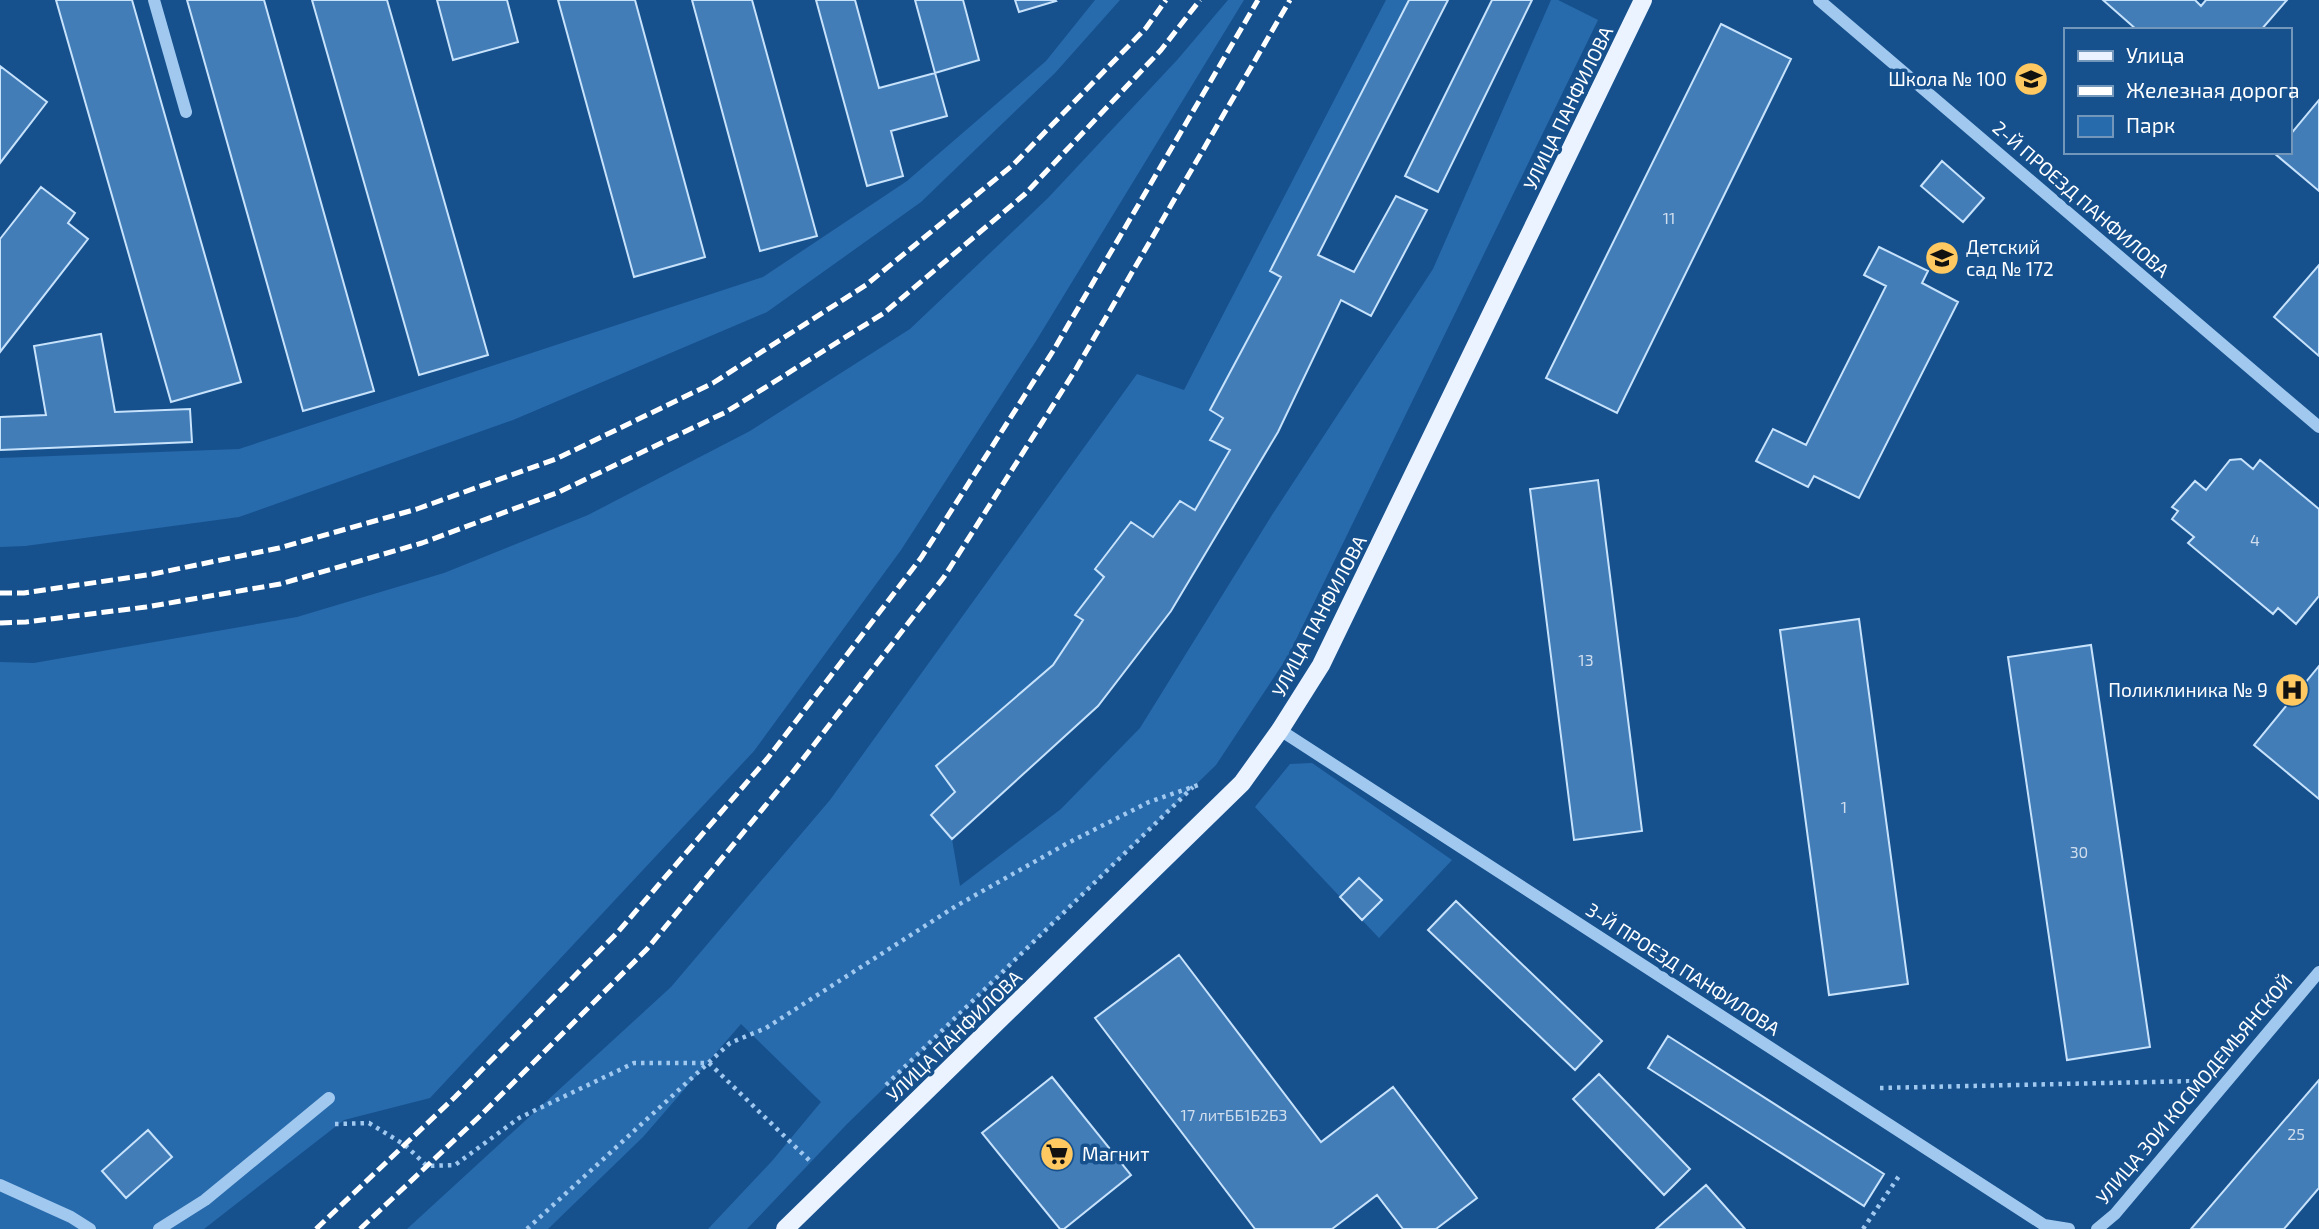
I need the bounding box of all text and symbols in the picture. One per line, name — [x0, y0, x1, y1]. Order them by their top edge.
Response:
street label: УЛИЦА ПАНФИЛОВА — [1518, 22, 1617, 193]
legend — [2064, 28, 2291, 154]
text: Улица — [2126, 42, 2185, 67]
school or university icon: Школа № 100 — [2012, 60, 2050, 98]
place label: Школа № 100 — [1888, 67, 2007, 90]
text: Железная дорога — [2126, 77, 2299, 102]
text: Парк — [2126, 112, 2175, 137]
street label: 2-Й ПРОЕЗД ПАНФИЛОВА — [1988, 116, 2174, 282]
house number: 11 — [1663, 208, 1675, 227]
place label: Детский сад № 172 — [1966, 235, 2054, 280]
school or university icon: Детский сад № 172 — [1923, 239, 1961, 277]
house number: 4 — [2250, 530, 2260, 549]
street label: УЛИЦА ПАНФИЛОВА — [1266, 531, 1371, 700]
house number: 13 — [1578, 650, 1594, 669]
hospital icon: Поликлиника № 9 — [2273, 671, 2311, 709]
place label: Поликлиника № 9 — [2108, 678, 2268, 701]
house number: 1 — [1841, 797, 1847, 816]
house number: 30 — [2070, 842, 2088, 861]
street label: 3-Й ПРОЕЗД ПАНФИЛОВА — [1582, 897, 1785, 1040]
street label: УЛИЦА ПАНФИЛОВА — [881, 965, 1026, 1106]
street label: УЛИЦА ЗОИ КОСМОДЕМЬЯНСКОЙ — [2091, 969, 2297, 1208]
house number: 17 литББ1Б2Б3 — [1181, 1105, 1287, 1124]
house number: 25 — [2287, 1124, 2305, 1143]
supermarket icon: Магнит — [1038, 1135, 1076, 1173]
place label: Магнит — [1082, 1142, 1149, 1165]

